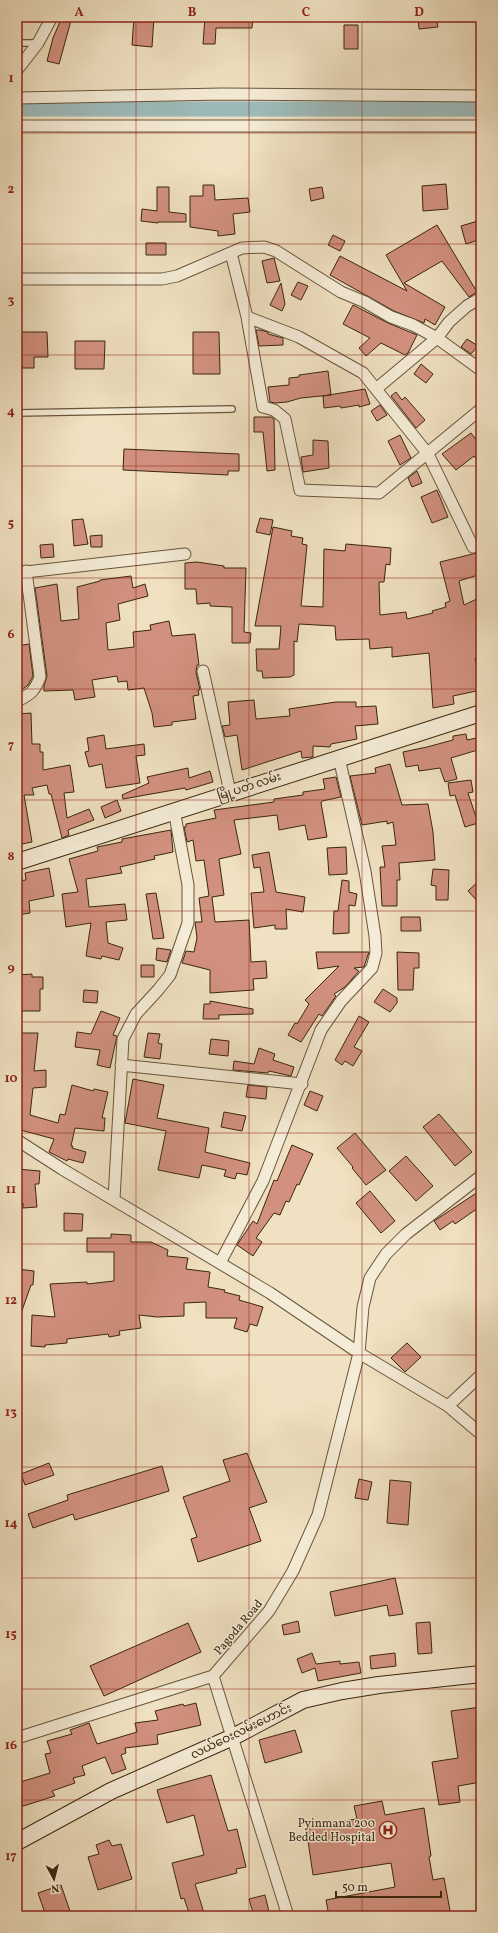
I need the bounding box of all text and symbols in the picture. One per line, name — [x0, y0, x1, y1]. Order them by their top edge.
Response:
text: A — [74, 4, 84, 22]
text: B — [188, 4, 197, 22]
text: C — [302, 4, 310, 22]
text: D — [414, 4, 424, 22]
text: 1 — [8, 70, 14, 88]
text: 2 — [8, 181, 15, 199]
text: 3 — [8, 292, 15, 310]
text: 4 — [7, 403, 15, 421]
text: 5 — [8, 515, 14, 533]
text: 6 — [7, 626, 15, 644]
text: 7 — [8, 737, 14, 755]
street label: မြို့ပတ် လမ်း — [215, 767, 284, 806]
text: 8 — [7, 848, 15, 866]
text: 9 — [7, 959, 15, 977]
text: 10 — [4, 1070, 18, 1088]
text: 11 — [6, 1181, 16, 1199]
text: 12 — [5, 1292, 17, 1310]
text: 13 — [5, 1404, 17, 1422]
text: 14 — [4, 1515, 18, 1533]
street label: Pagoda Road — [211, 1596, 267, 1659]
text: 15 — [5, 1626, 17, 1644]
street label: လယ်ဝေးလမ်းဟောင်း — [187, 1699, 295, 1763]
text: 16 — [5, 1737, 17, 1755]
place label: Pyinmana 200 Bedded Hospital — [289, 1816, 375, 1846]
hospital icon: Pyinmana 200 Bedded Hospital — [378, 1820, 398, 1840]
text: 17 — [5, 1848, 17, 1866]
north arrow — [34, 1859, 74, 1899]
scale bar — [336, 1873, 441, 1899]
text: N — [50, 1880, 60, 1895]
text: 50 m — [342, 1880, 368, 1896]

